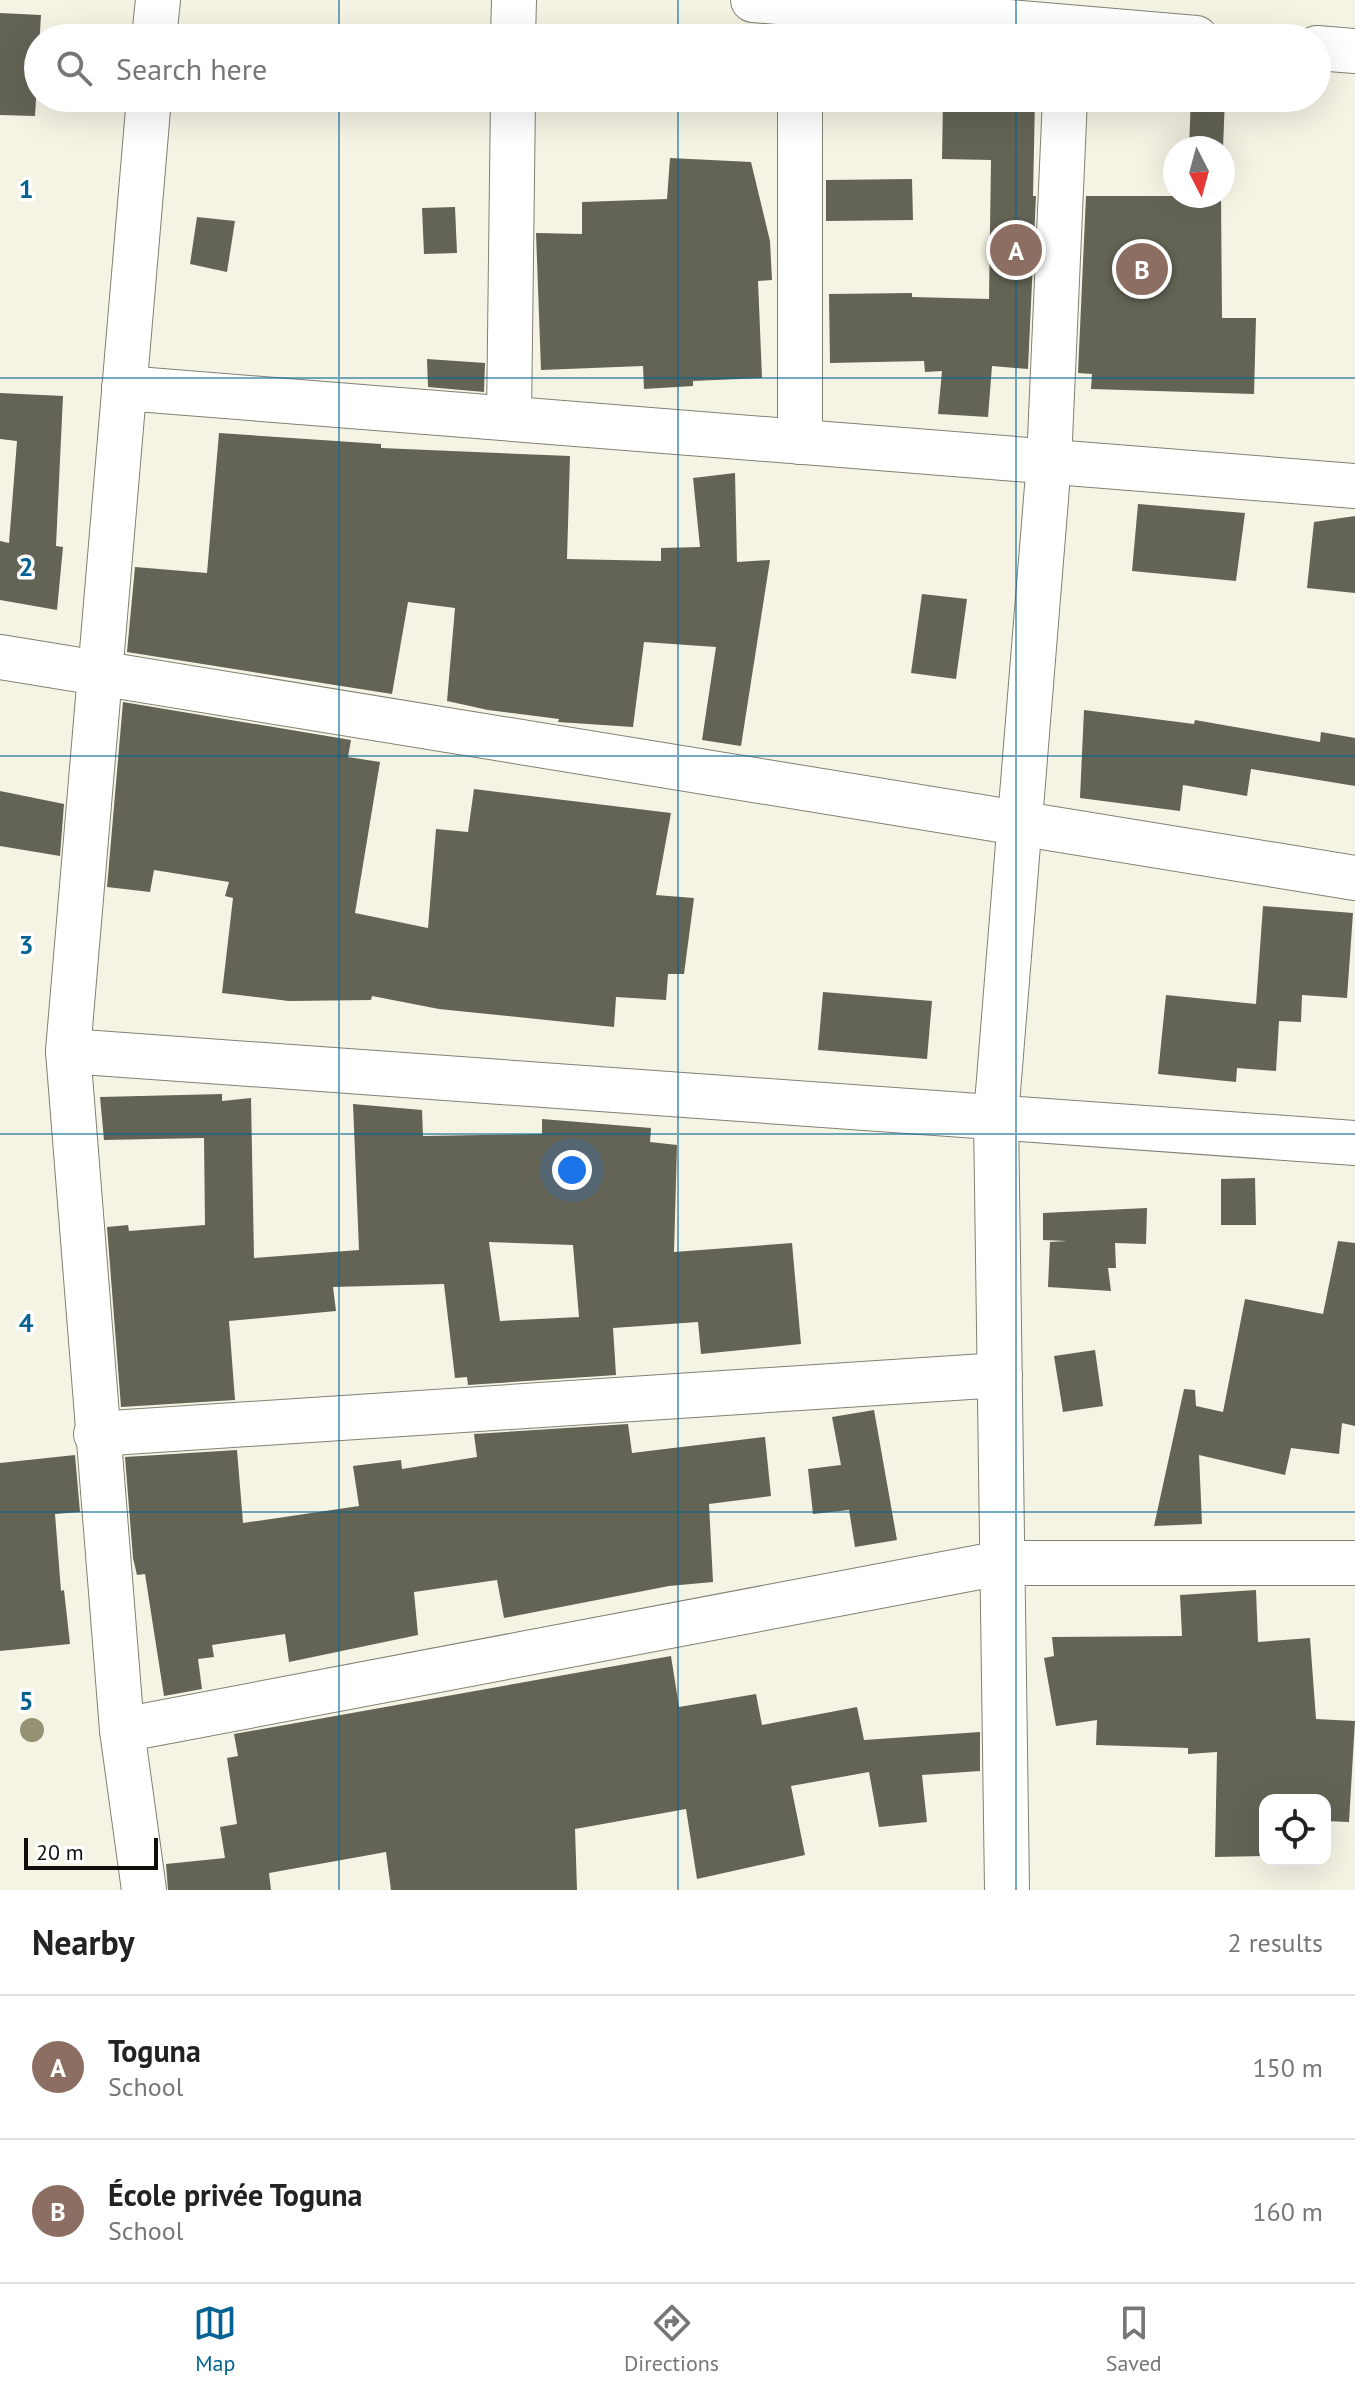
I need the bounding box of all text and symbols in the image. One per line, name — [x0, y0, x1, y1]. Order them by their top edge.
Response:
search box — [24, 24, 1331, 112]
icon: search — [52, 46, 96, 90]
text: Search here — [116, 49, 267, 88]
north arrow — [1163, 136, 1235, 208]
text: 1 — [19, 172, 33, 205]
pin: A — [990, 220, 1042, 280]
pin: B — [1116, 239, 1168, 299]
text: 2 — [19, 550, 33, 583]
text: 3 — [19, 928, 33, 961]
your location — [552, 1150, 592, 1190]
text: 4 — [19, 1306, 34, 1339]
text: 5 — [19, 1684, 33, 1717]
map controls — [1259, 1794, 1331, 1866]
button: locate — [1259, 1794, 1331, 1866]
scale bar — [24, 1834, 158, 1870]
text: 20 m — [36, 1838, 84, 1866]
text: Nearby — [32, 1920, 134, 1964]
text: 2 results — [1228, 1926, 1323, 1959]
text: Toguna — [108, 2031, 201, 2070]
text: A — [50, 2051, 66, 2084]
text: 150 m — [1252, 2051, 1323, 2084]
text: School — [108, 2070, 183, 2103]
text: École privée Toguna — [108, 2175, 362, 2214]
text: B — [50, 2195, 66, 2228]
text: 160 m — [1252, 2195, 1323, 2228]
text: School — [108, 2214, 183, 2247]
tab: Map — [193, 2301, 237, 2377]
tab: Directions — [624, 2301, 719, 2377]
tab: Saved — [1106, 2301, 1162, 2377]

